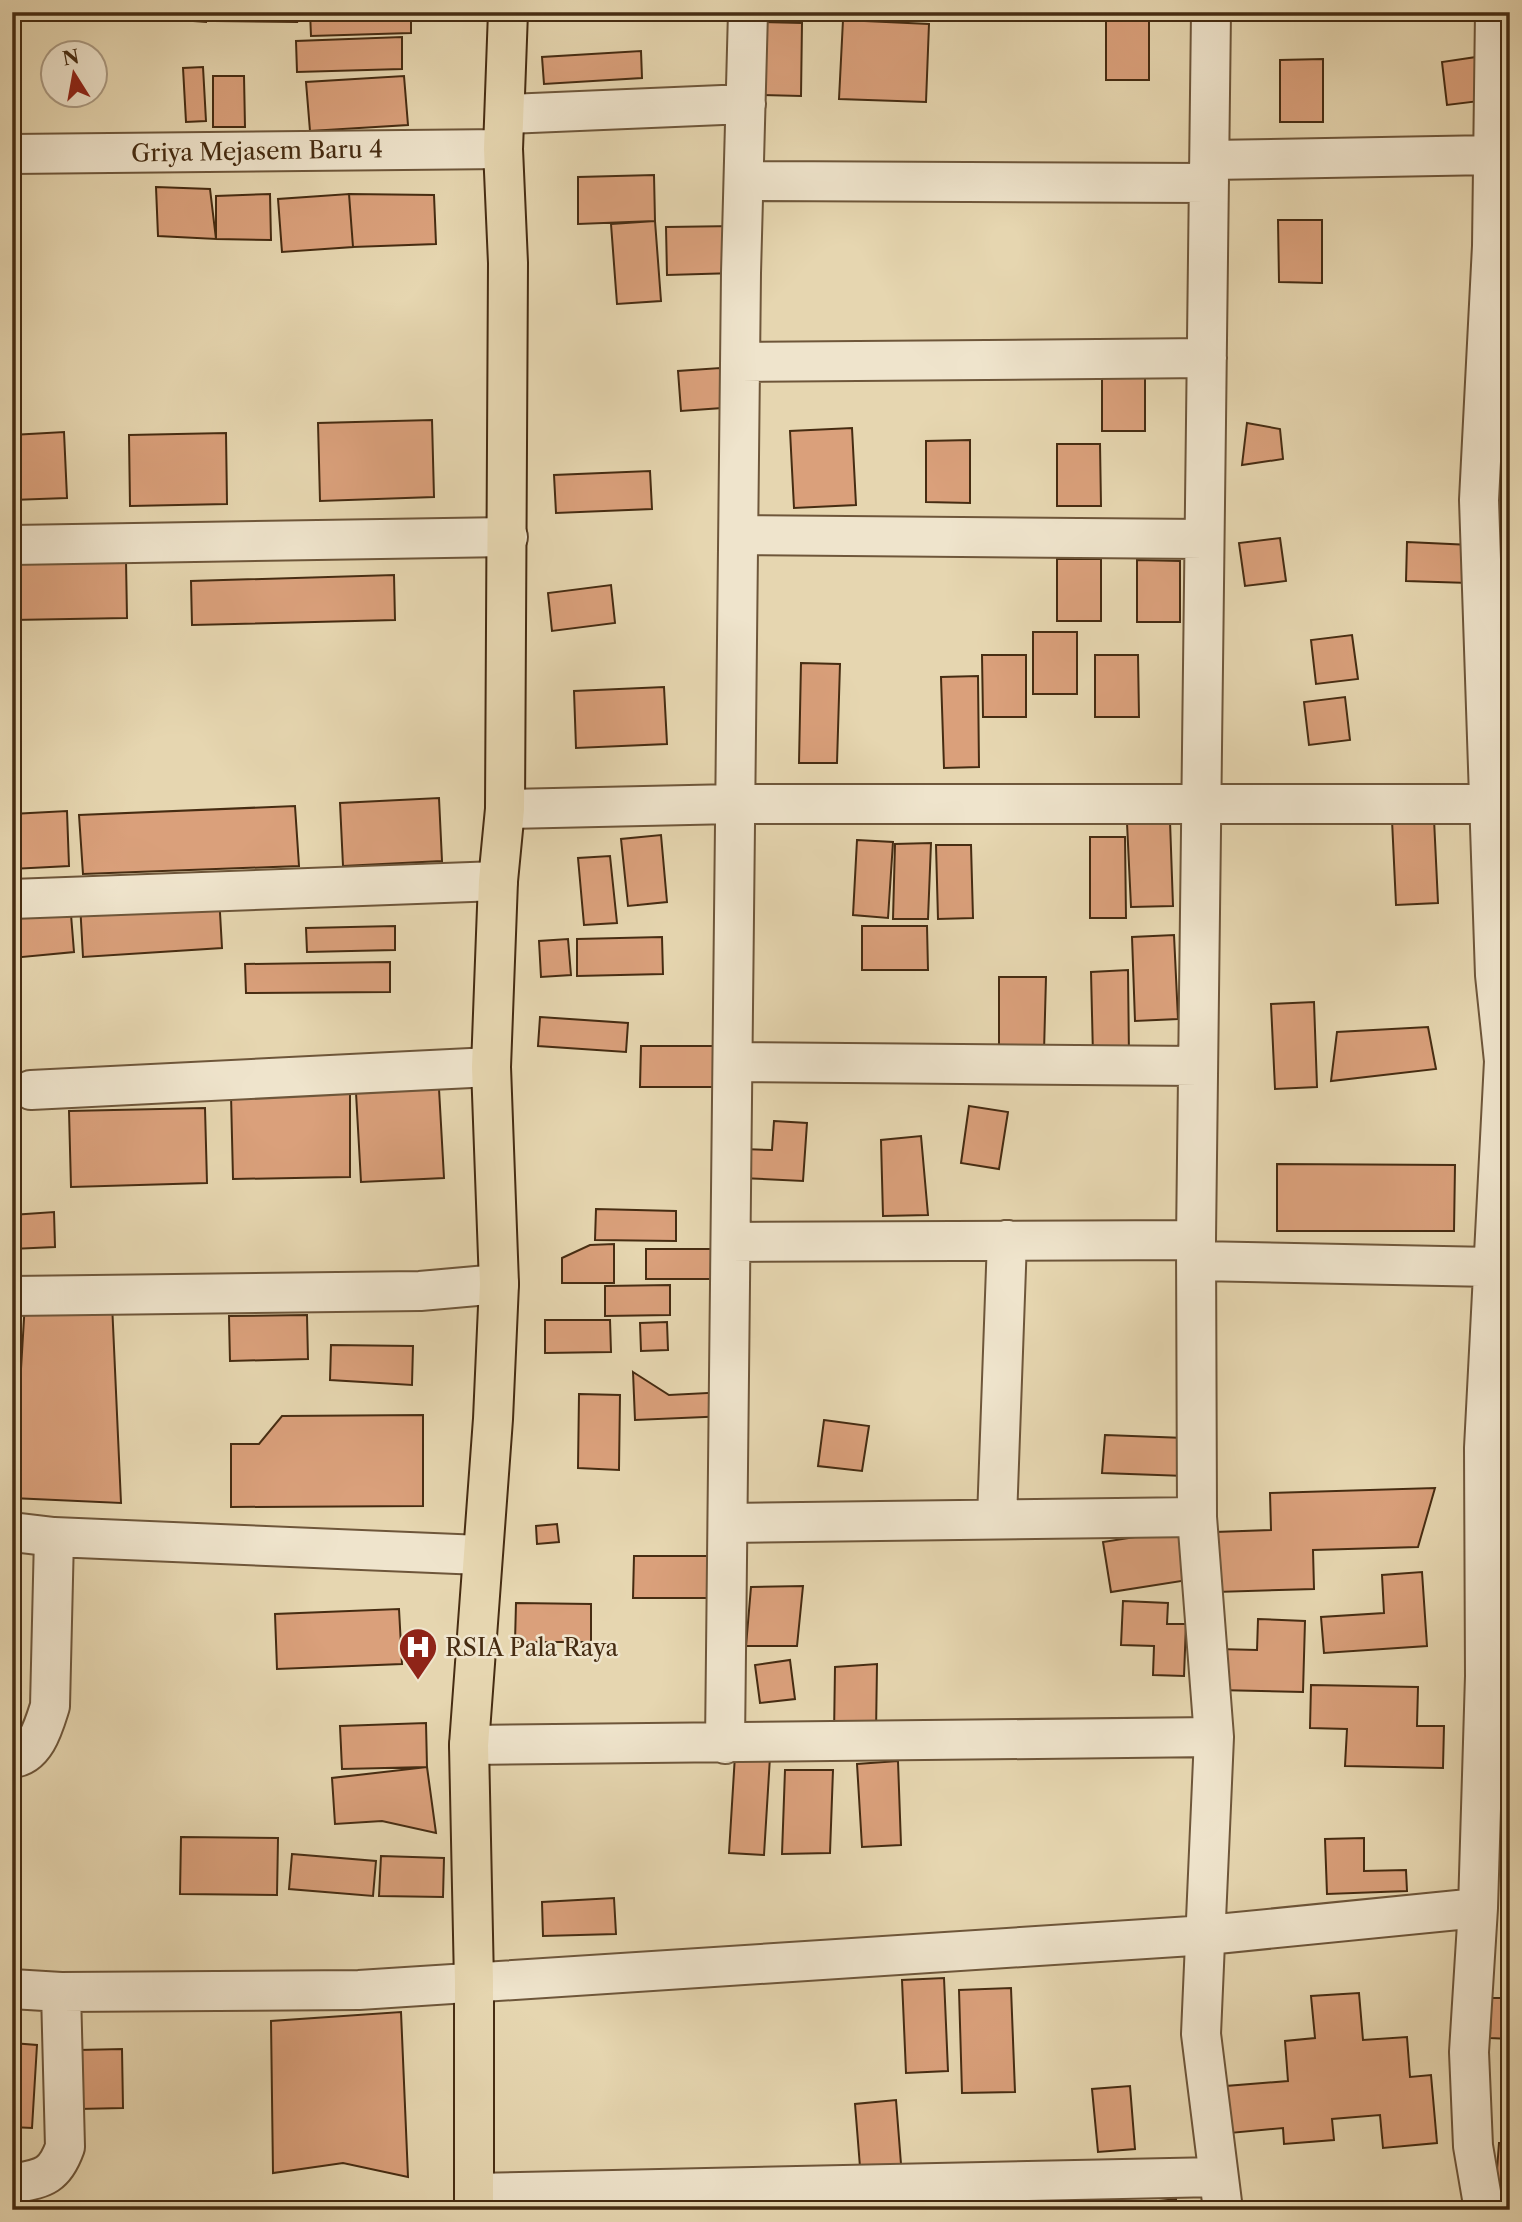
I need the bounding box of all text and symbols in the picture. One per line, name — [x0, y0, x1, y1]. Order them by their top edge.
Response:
north arrow — [38, 38, 108, 108]
text: N — [61, 45, 81, 71]
street label: Griya Mejasem Baru 4 — [131, 134, 383, 168]
hospital icon: RSIA Pala Raya — [397, 1626, 439, 1681]
place label: RSIA Pala Raya — [445, 1633, 619, 1662]

